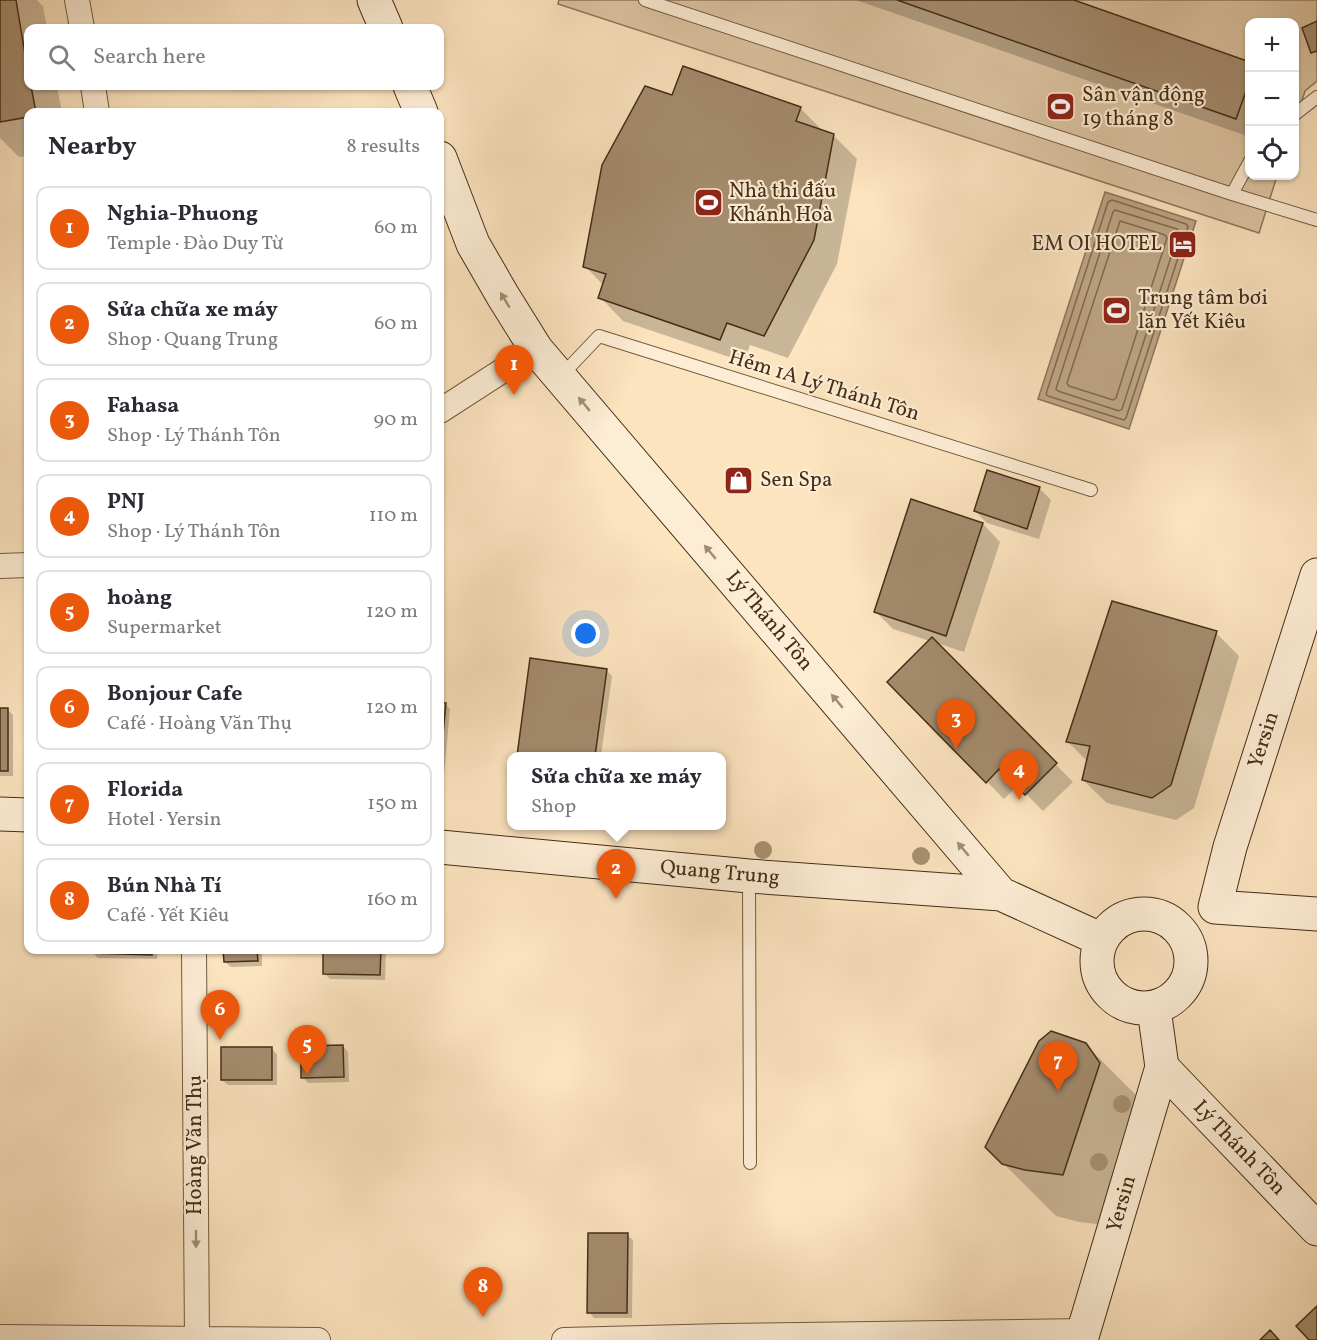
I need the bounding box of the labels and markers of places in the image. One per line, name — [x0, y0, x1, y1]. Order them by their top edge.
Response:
place label: Sân vận động 19 tháng 8 — [1082, 81, 1205, 134]
sports icon: Sân vận động 19 tháng 8 — [1045, 91, 1077, 123]
place label: Nhà thi đấu Khánh Hoà — [729, 177, 836, 230]
sports icon: Nhà thi đấu Khánh Hoà — [692, 187, 724, 219]
hotel icon: EM OI HOTEL — [1167, 228, 1199, 260]
place label: EM OI HOTEL — [1032, 230, 1162, 259]
place label: Trung tâm bơi lặn Yết Kiêu — [1138, 284, 1268, 337]
sports icon: Trung tâm bơi lặn Yết Kiêu — [1101, 294, 1133, 326]
pin: 1 — [494, 346, 534, 395]
shop icon: Sen Spa — [723, 464, 755, 496]
place label: Sen Spa — [760, 466, 832, 495]
pin: 3 — [936, 700, 976, 749]
pin: 4 — [1000, 750, 1038, 800]
pin: 2 — [596, 850, 636, 899]
pin: 6 — [200, 990, 240, 1040]
pin: 5 — [288, 1026, 326, 1075]
pin: 7 — [1038, 1042, 1078, 1091]
pin: 8 — [464, 1268, 502, 1317]

